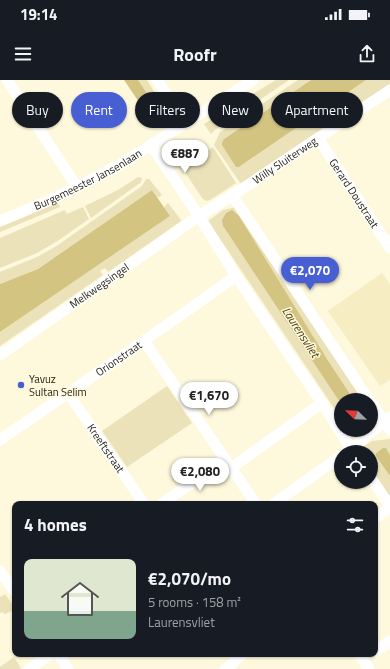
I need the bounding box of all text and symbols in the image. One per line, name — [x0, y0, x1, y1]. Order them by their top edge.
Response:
text: 19:14 — [20, 3, 57, 26]
text: Roofr — [173, 41, 217, 68]
icon: menu — [12, 43, 34, 65]
icon: share — [356, 43, 378, 65]
chip: Buy — [12, 92, 63, 128]
chip: Rent — [71, 92, 127, 128]
chip: Filters — [135, 92, 200, 128]
chip: New — [208, 92, 263, 128]
chip: Apartment — [271, 92, 363, 128]
street label: Willy Sluiterweg — [249, 133, 321, 188]
pin: €887 — [161, 140, 209, 174]
text: €887 — [170, 143, 200, 163]
street label: Burgemeester Jansenlaan — [31, 145, 145, 214]
street label: Gerard Doustraat — [326, 155, 383, 231]
pin: €2,070 — [277, 257, 343, 291]
street label: Melkwegsingel — [66, 259, 132, 312]
text: €2,070 — [290, 260, 330, 280]
water label: Laurensvliet — [277, 303, 325, 362]
street label: Orionstraat — [92, 337, 145, 380]
place label: Yavuz Sultan Selim — [29, 371, 87, 400]
marker: Yavuz Sultan Selim — [16, 380, 26, 390]
pin: €1,670 — [176, 382, 242, 416]
text: €1,670 — [189, 385, 229, 405]
north arrow — [334, 393, 378, 437]
map controls — [334, 393, 378, 489]
street label: Kreeftstraat — [83, 421, 128, 476]
button: locate — [334, 445, 378, 489]
pin: €2,080 — [167, 458, 233, 492]
text: €2,080 — [180, 461, 220, 481]
text: 4 homes — [24, 512, 87, 538]
icon: filters — [344, 514, 366, 536]
text: €2,070/mo — [148, 566, 231, 592]
icon: home — [56, 575, 104, 623]
text: 5 rooms · 158 m² — [148, 592, 241, 612]
text: Laurensvliet — [148, 612, 215, 632]

